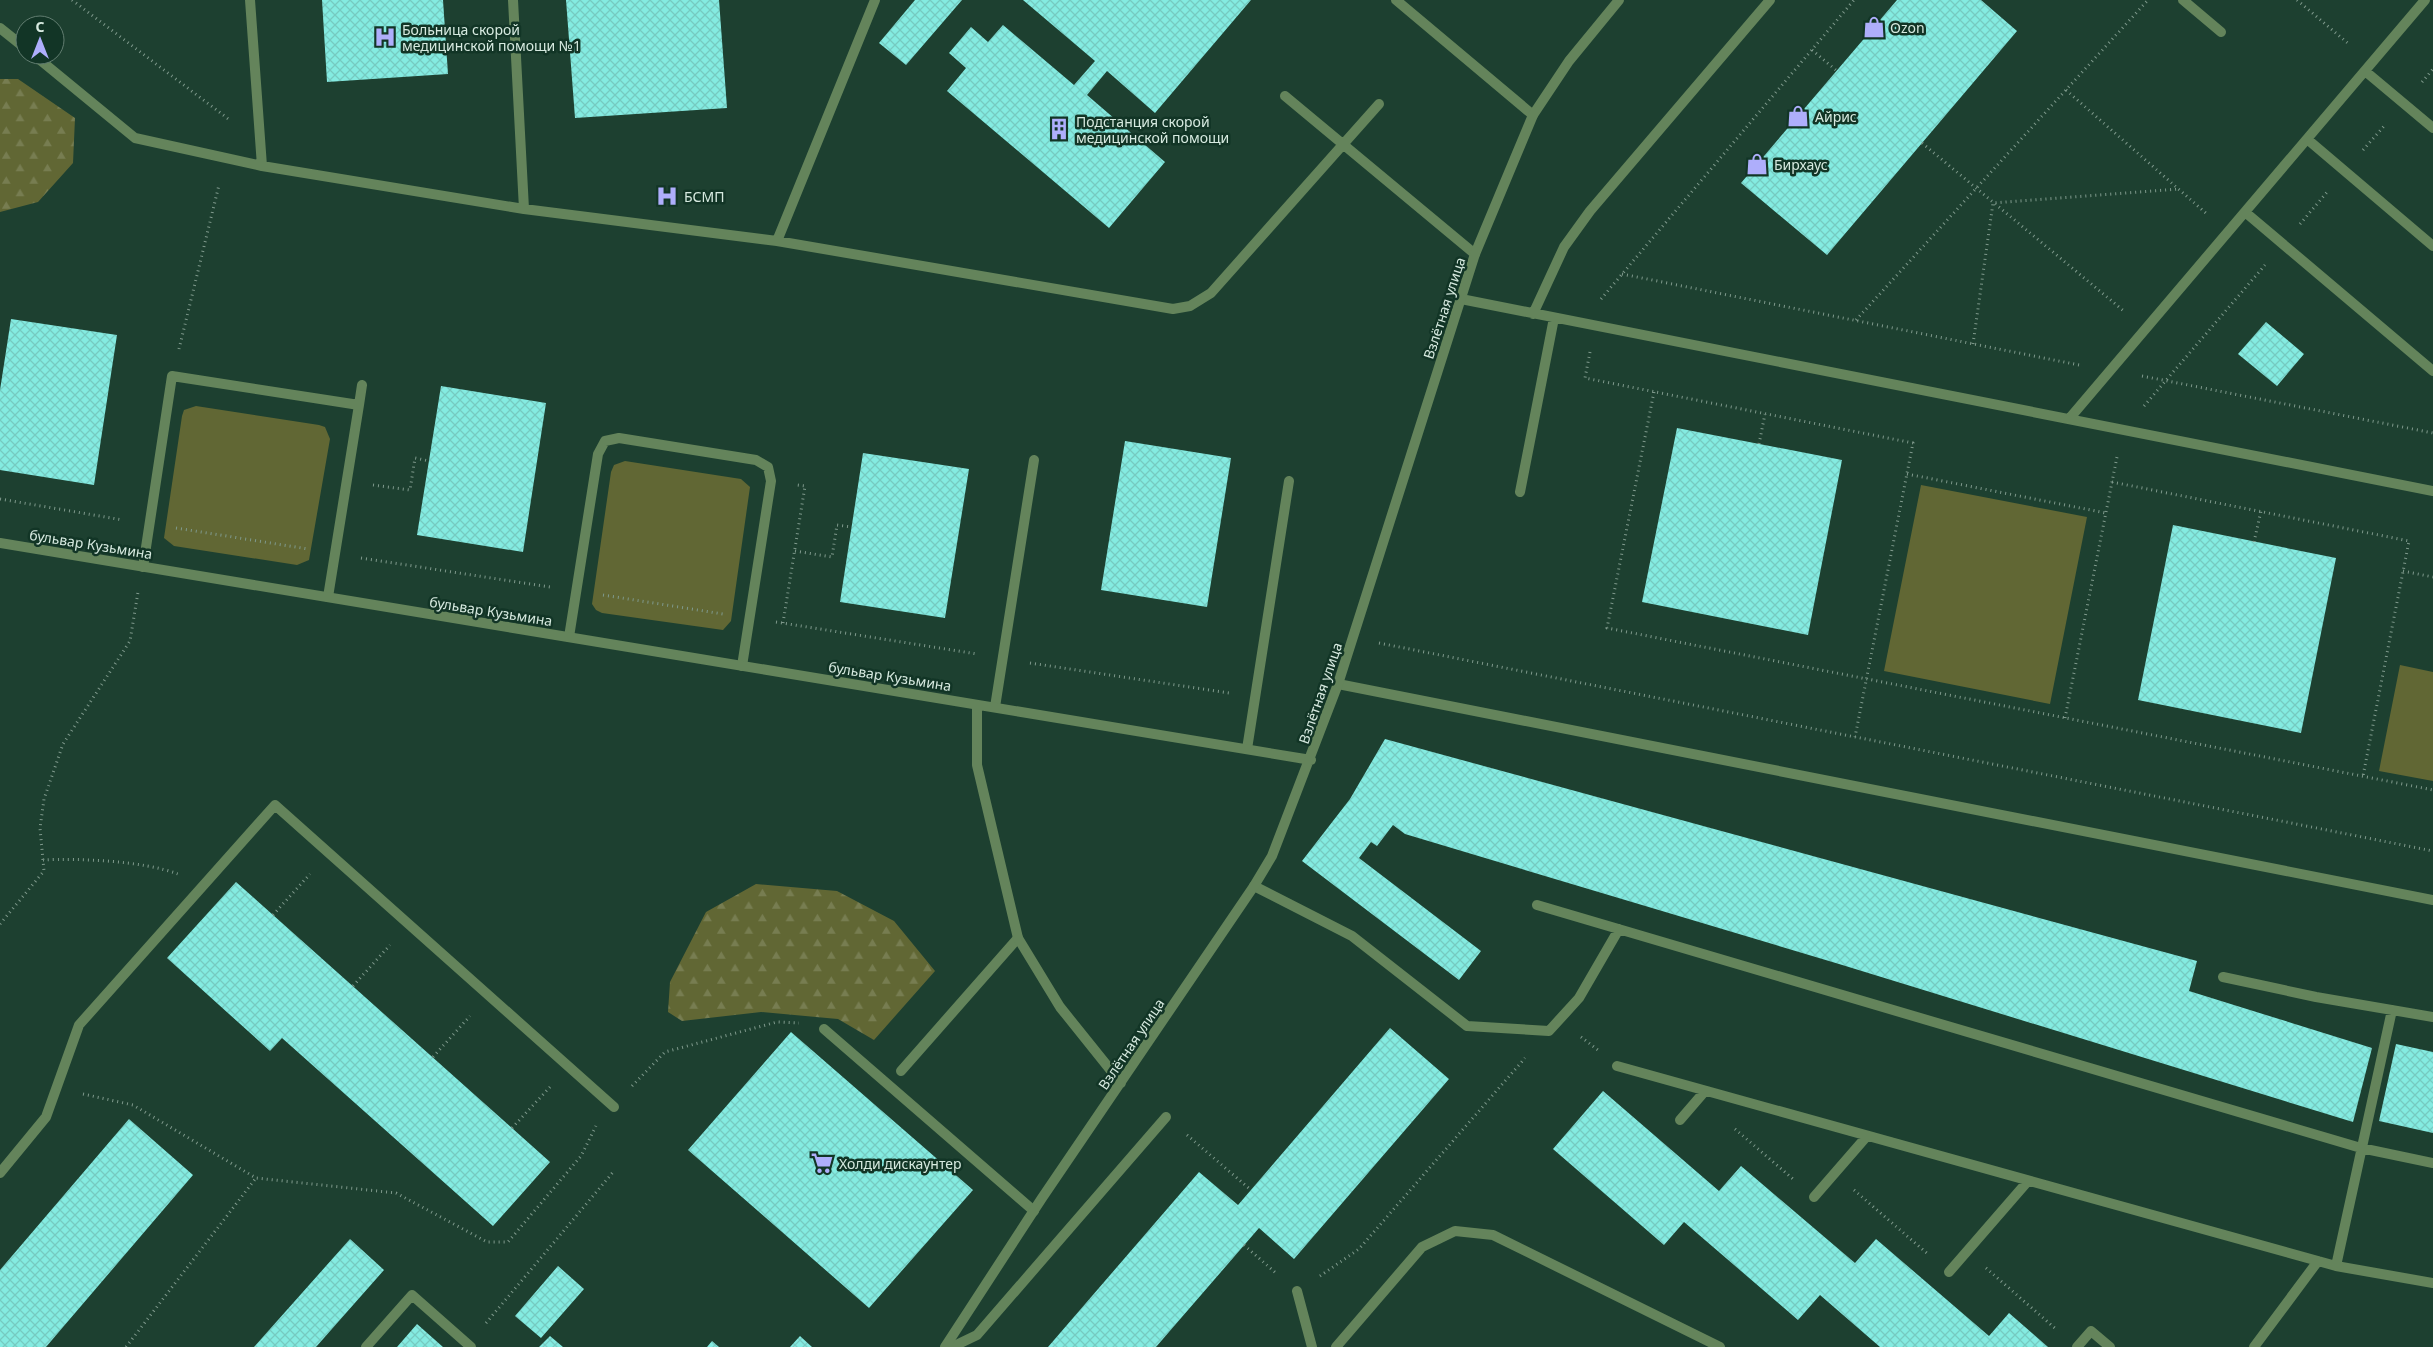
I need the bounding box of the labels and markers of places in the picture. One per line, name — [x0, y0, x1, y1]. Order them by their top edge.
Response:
shop icon: Ozon — [1861, 14, 1887, 40]
place label: Ozon — [1890, 18, 1925, 37]
place label: Больница скорой медицинской помощи №1 — [402, 20, 581, 55]
hospital icon: Больница скорой медицинской помощи №1 — [372, 24, 398, 50]
shop icon: Айрис — [1785, 103, 1811, 129]
place label: Айрис — [1815, 107, 1857, 126]
place label: Подстанция скорой медицинской помощи — [1076, 112, 1229, 147]
building icon: Подстанция скорой медицинской помощи — [1046, 116, 1072, 142]
shop icon: Бирхаус — [1744, 151, 1770, 177]
place label: Бирхаус — [1774, 155, 1828, 174]
hospital icon: БСМП — [654, 183, 680, 209]
place label: БСМП — [684, 187, 725, 206]
supermarket icon: Холди дискаунтер — [809, 1150, 835, 1176]
place label: Холди дискаунтер — [839, 1154, 962, 1173]

